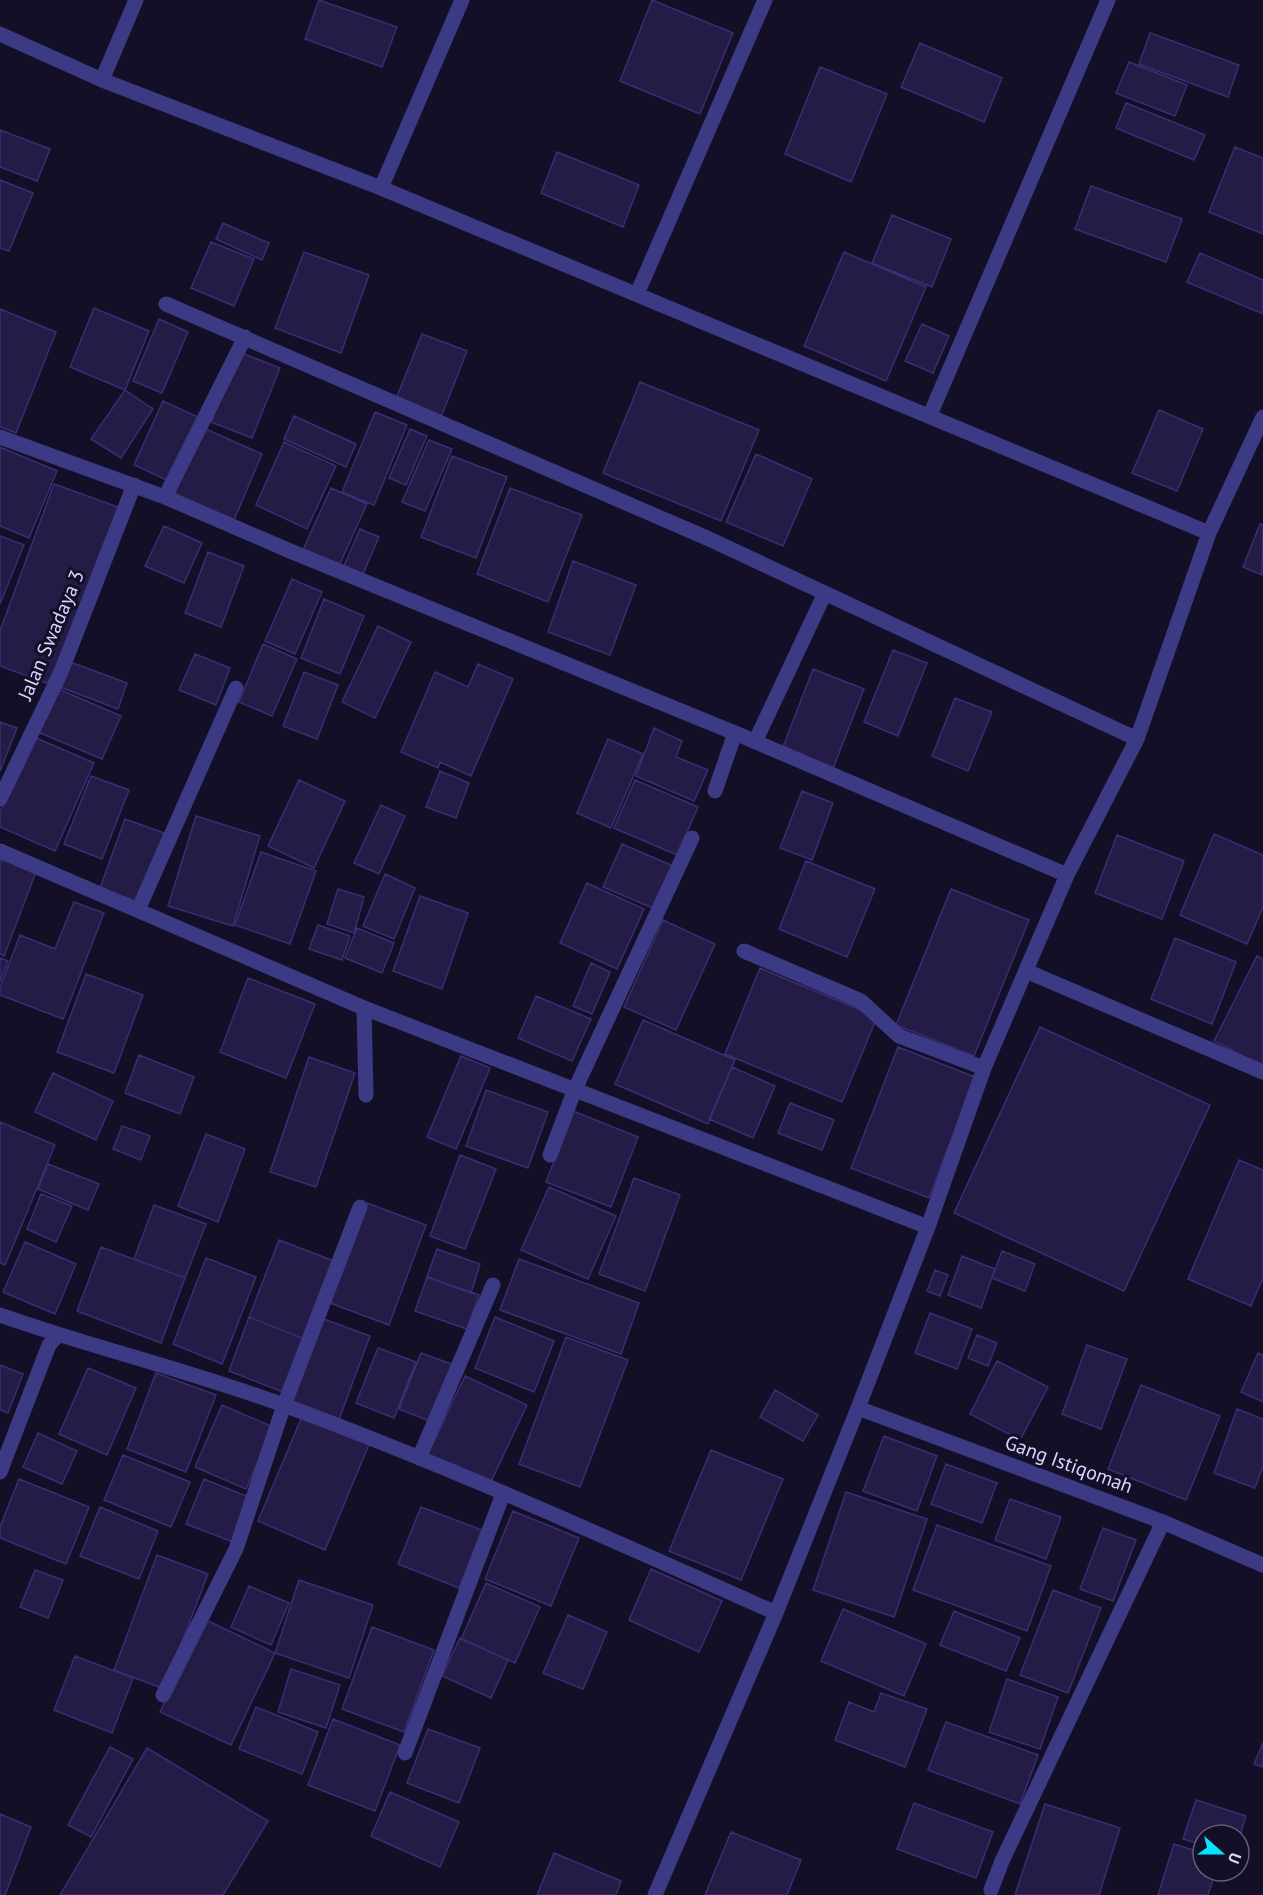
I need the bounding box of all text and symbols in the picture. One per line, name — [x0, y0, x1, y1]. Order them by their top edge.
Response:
street label: Jalan Swadaya 3 — [11, 566, 90, 705]
street label: Gang Istiqomah — [1002, 1429, 1136, 1499]
north arrow — [1191, 1823, 1251, 1883]
text: U — [1224, 1850, 1246, 1867]

